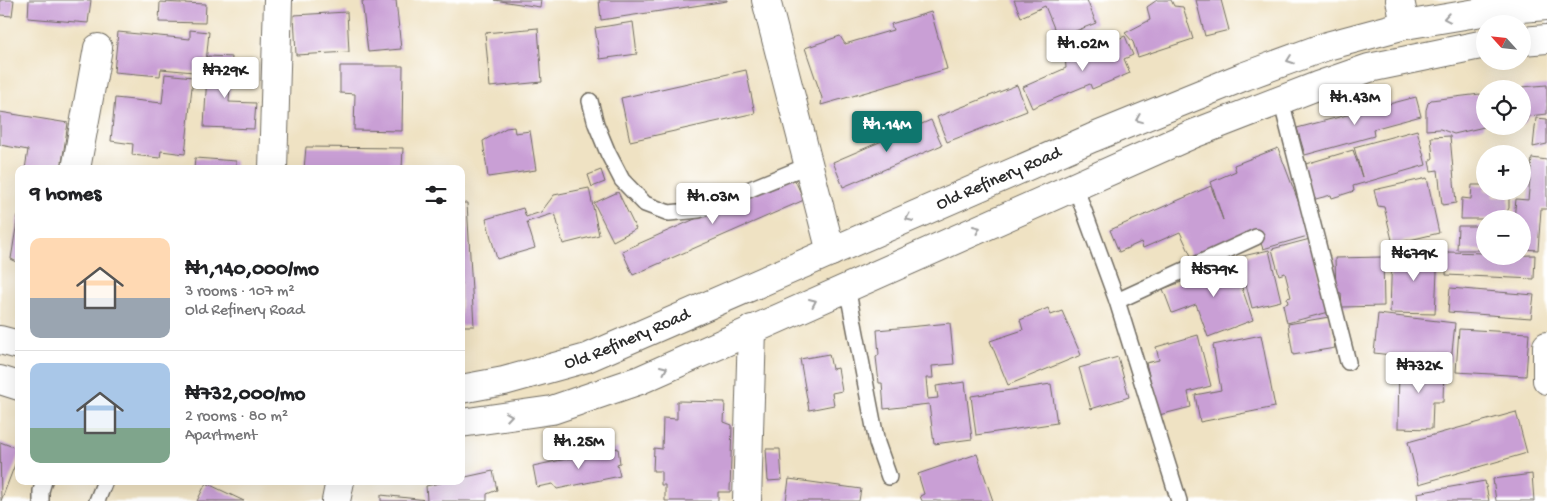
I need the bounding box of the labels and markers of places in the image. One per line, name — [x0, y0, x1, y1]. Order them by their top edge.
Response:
pin: ₦1.02M — [1042, 30, 1124, 72]
pin: ₦729K — [190, 56, 260, 99]
pin: ₦1.43M — [1314, 84, 1396, 126]
pin: ₦1.14M — [846, 110, 928, 153]
pin: ₦1.03M — [672, 182, 754, 225]
pin: ₦679K — [1379, 240, 1449, 282]
pin: ₦579K — [1179, 256, 1249, 298]
pin: ₦732K — [1384, 352, 1454, 394]
pin: ₦1.25M — [538, 428, 620, 470]

